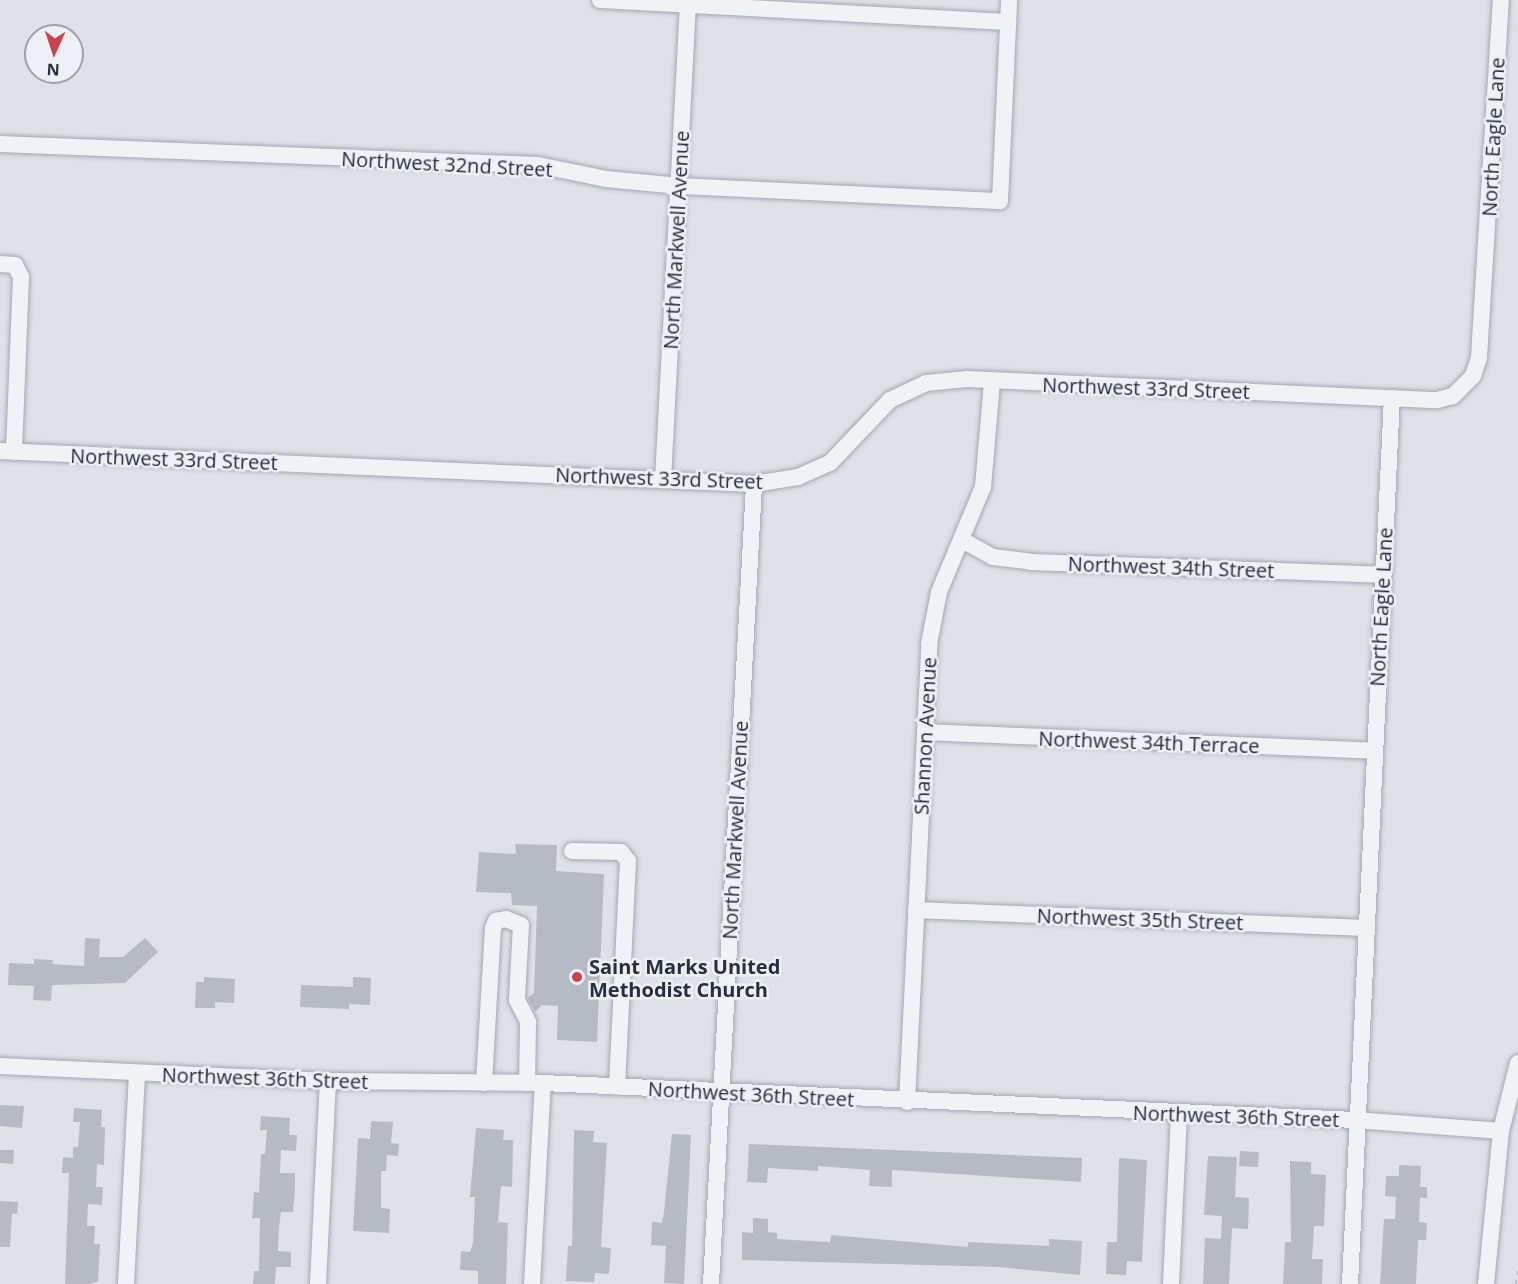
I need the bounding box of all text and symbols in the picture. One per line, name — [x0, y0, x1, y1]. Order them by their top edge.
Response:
north arrow — [24, 24, 84, 84]
street label: North Eagle Lane — [1477, 57, 1509, 217]
text: N — [46, 59, 60, 81]
street label: North Markwell Avenue — [658, 130, 694, 350]
street label: Northwest 32nd Street — [341, 146, 553, 182]
street label: Northwest 33rd Street — [1042, 372, 1250, 404]
street label: Northwest 33rd Street — [70, 443, 278, 475]
street label: Northwest 33rd Street — [555, 462, 763, 494]
street label: North Eagle Lane — [1365, 527, 1397, 687]
street label: Northwest 34th Street — [1067, 551, 1275, 583]
street label: Shannon Avenue — [909, 656, 941, 816]
street label: North Markwell Avenue — [717, 720, 753, 940]
street label: Northwest 34th Terrace — [1038, 726, 1260, 758]
street label: Northwest 35th Street — [1036, 903, 1244, 935]
place label: Saint Marks United Methodist Church — [589, 954, 780, 1001]
marker: Saint Marks United Methodist Church — [570, 970, 584, 984]
street label: Northwest 36th Street — [161, 1062, 369, 1094]
street label: Northwest 36th Street — [647, 1077, 855, 1111]
street label: Northwest 36th Street — [1132, 1100, 1340, 1132]

